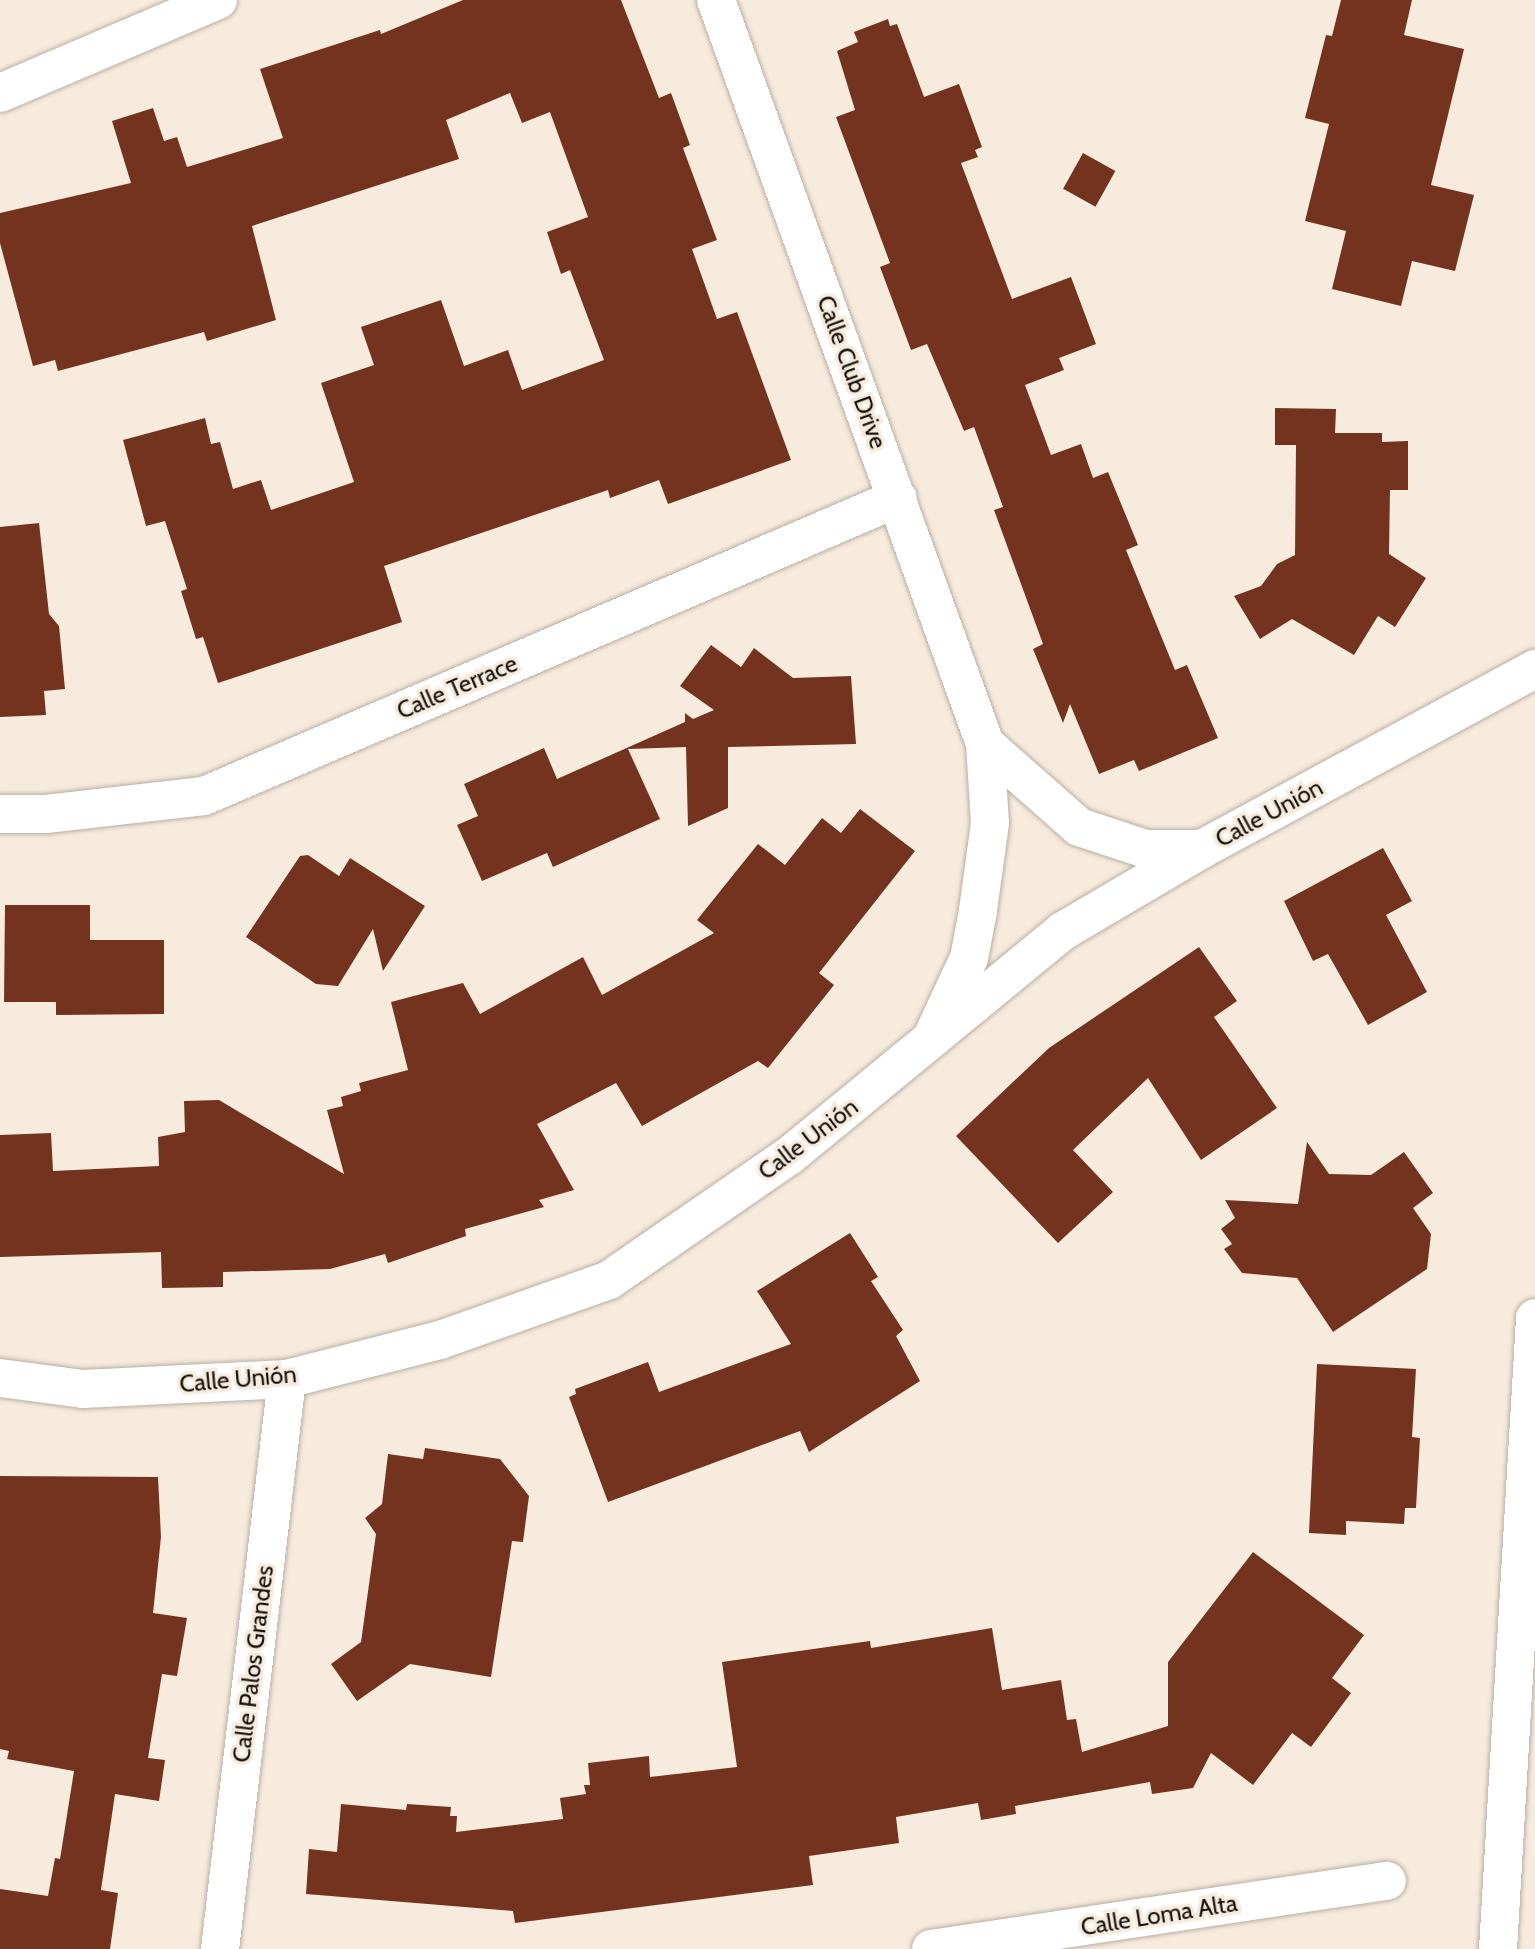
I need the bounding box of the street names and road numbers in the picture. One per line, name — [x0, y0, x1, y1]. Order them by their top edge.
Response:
street label: Calle Club Drive — [811, 292, 893, 452]
street label: Calle Terrace — [392, 649, 522, 725]
street label: Calle Unión — [1210, 773, 1328, 853]
street label: Calle Unión — [752, 1092, 864, 1186]
street label: Calle Unión — [178, 1360, 298, 1398]
street label: Calle Palos Grandes — [227, 1564, 279, 1764]
street label: Calle Loma Alta — [1079, 1888, 1239, 1942]

